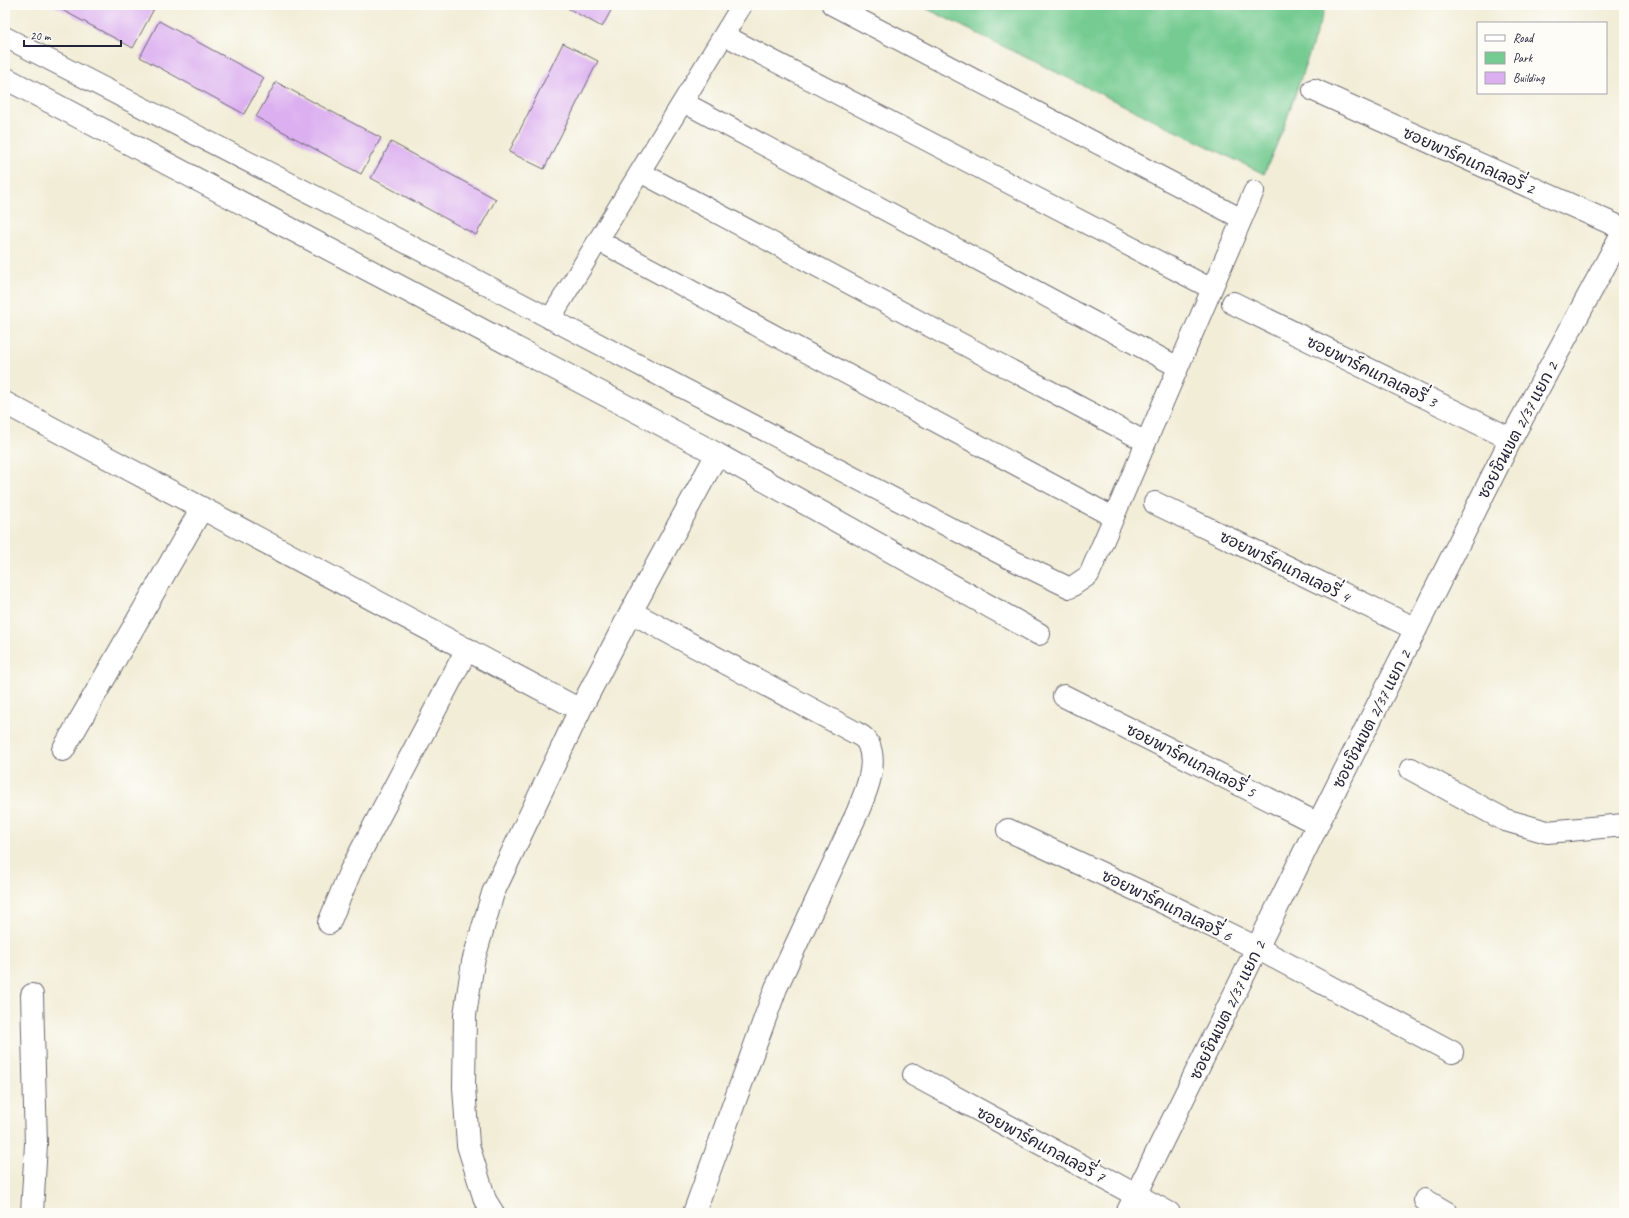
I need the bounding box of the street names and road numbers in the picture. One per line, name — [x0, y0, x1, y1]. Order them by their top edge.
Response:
street label: ซอยพาร์คแกลเลอรี่ 2 — [1399, 117, 1542, 200]
street label: ซอยพาร์คแกลเลอรี่ 3 — [1303, 326, 1444, 413]
street label: ซอยชินเขต 2/37 แยก 2 — [1472, 357, 1563, 502]
street label: ซอยพาร์คแกลเลอรี่ 4 — [1216, 521, 1357, 608]
street label: ซอยชินเขต 2/37 แยก 2 — [1328, 645, 1416, 792]
street label: ซอยพาร์คแกลเลอรี่ 5 — [1122, 714, 1262, 803]
street label: ซอยพาร์คแกลเลอรี่ 6 — [1098, 860, 1238, 946]
street label: ซอยชินเขต 2/37 แยก 2 — [1185, 936, 1271, 1083]
street label: ซอยพาร์คแกลเลอรี่ 7 — [973, 1097, 1112, 1188]

